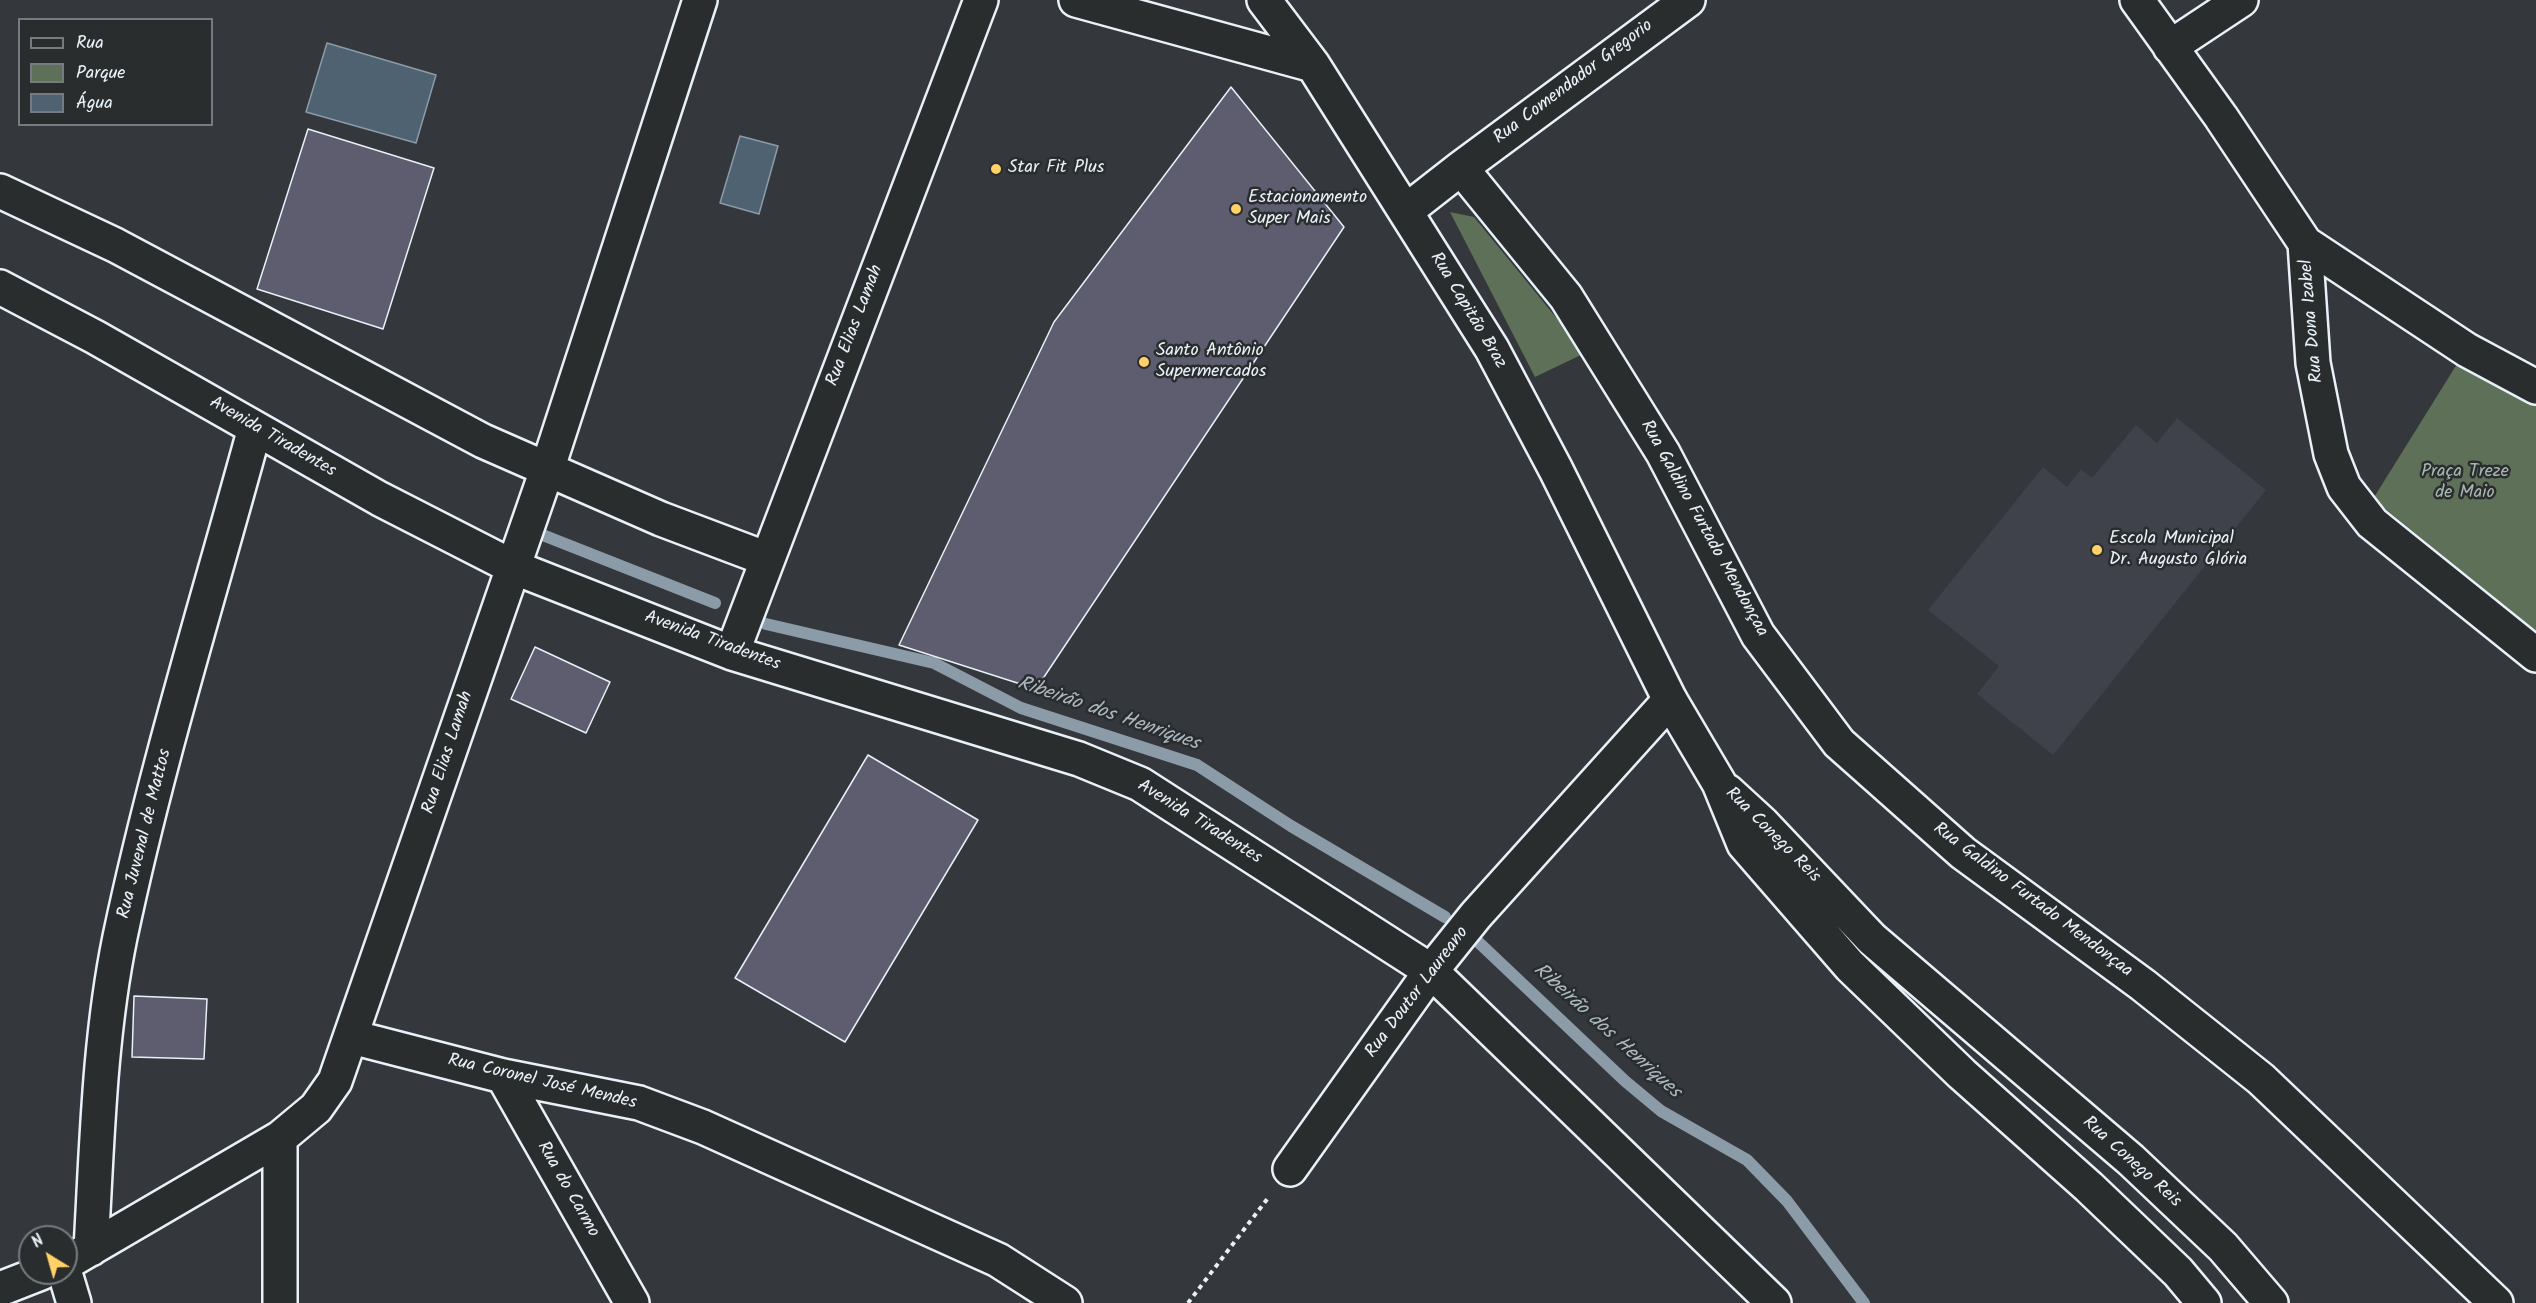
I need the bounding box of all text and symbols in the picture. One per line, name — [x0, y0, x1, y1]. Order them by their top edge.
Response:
street label: Rua Comendador Gregorio — [1490, 16, 1658, 150]
legend — [18, 18, 213, 126]
text: Rua — [76, 29, 104, 58]
text: Parque — [76, 59, 125, 88]
text: Água — [76, 89, 113, 118]
place label: Star Fit Plus — [1008, 158, 1105, 180]
marker: Star Fit Plus — [989, 162, 1003, 176]
place label: Estacionamento Super Mais — [1248, 188, 1367, 230]
marker: Estacionamento Super Mais — [1229, 202, 1243, 216]
street label: Rua Capitão Braz — [1424, 249, 1510, 373]
street label: Rua Dona Izabel — [2297, 258, 2329, 384]
street label: Rua Elias Lamah — [823, 262, 889, 390]
place label: Santo Antônio Supermercados — [1156, 341, 1267, 384]
marker: Santo Antônio Supermercados — [1137, 355, 1151, 369]
street label: Avenida Tiradentes — [205, 393, 339, 483]
street label: Rua Galdino Furtado Mendonçaa — [1634, 417, 1772, 641]
park label: Praça Treze de Maio — [2421, 462, 2509, 504]
place label: Escola Municipal Dr. Augusto Glória — [2109, 529, 2247, 572]
marker: Escola Municipal Dr. Augusto Glória — [2090, 543, 2104, 557]
street label: Avenida Tiradentes — [641, 607, 783, 677]
water label: Ribeirão dos Henriques — [1014, 673, 1202, 757]
street label: Rua Elias Lamah — [419, 689, 479, 817]
street label: Rua Juvenal de Mattos — [114, 747, 178, 921]
street label: Avenida Tiradentes — [1133, 776, 1265, 870]
street label: Rua Conego Reis — [1720, 784, 1824, 888]
street label: Rua Galdino Furtado Mendonçaa — [1928, 819, 2136, 983]
street label: Rua Doutor Laureano — [1362, 923, 1474, 1063]
water label: Ribeirão dos Henriques — [1527, 959, 1685, 1105]
street label: Rua Coronel José Mendes — [445, 1051, 639, 1115]
street label: Rua Conego Reis — [2077, 1113, 2185, 1213]
street label: Rua do Carmo — [531, 1138, 603, 1242]
north arrow — [18, 1225, 78, 1285]
text: N — [27, 1229, 50, 1255]

